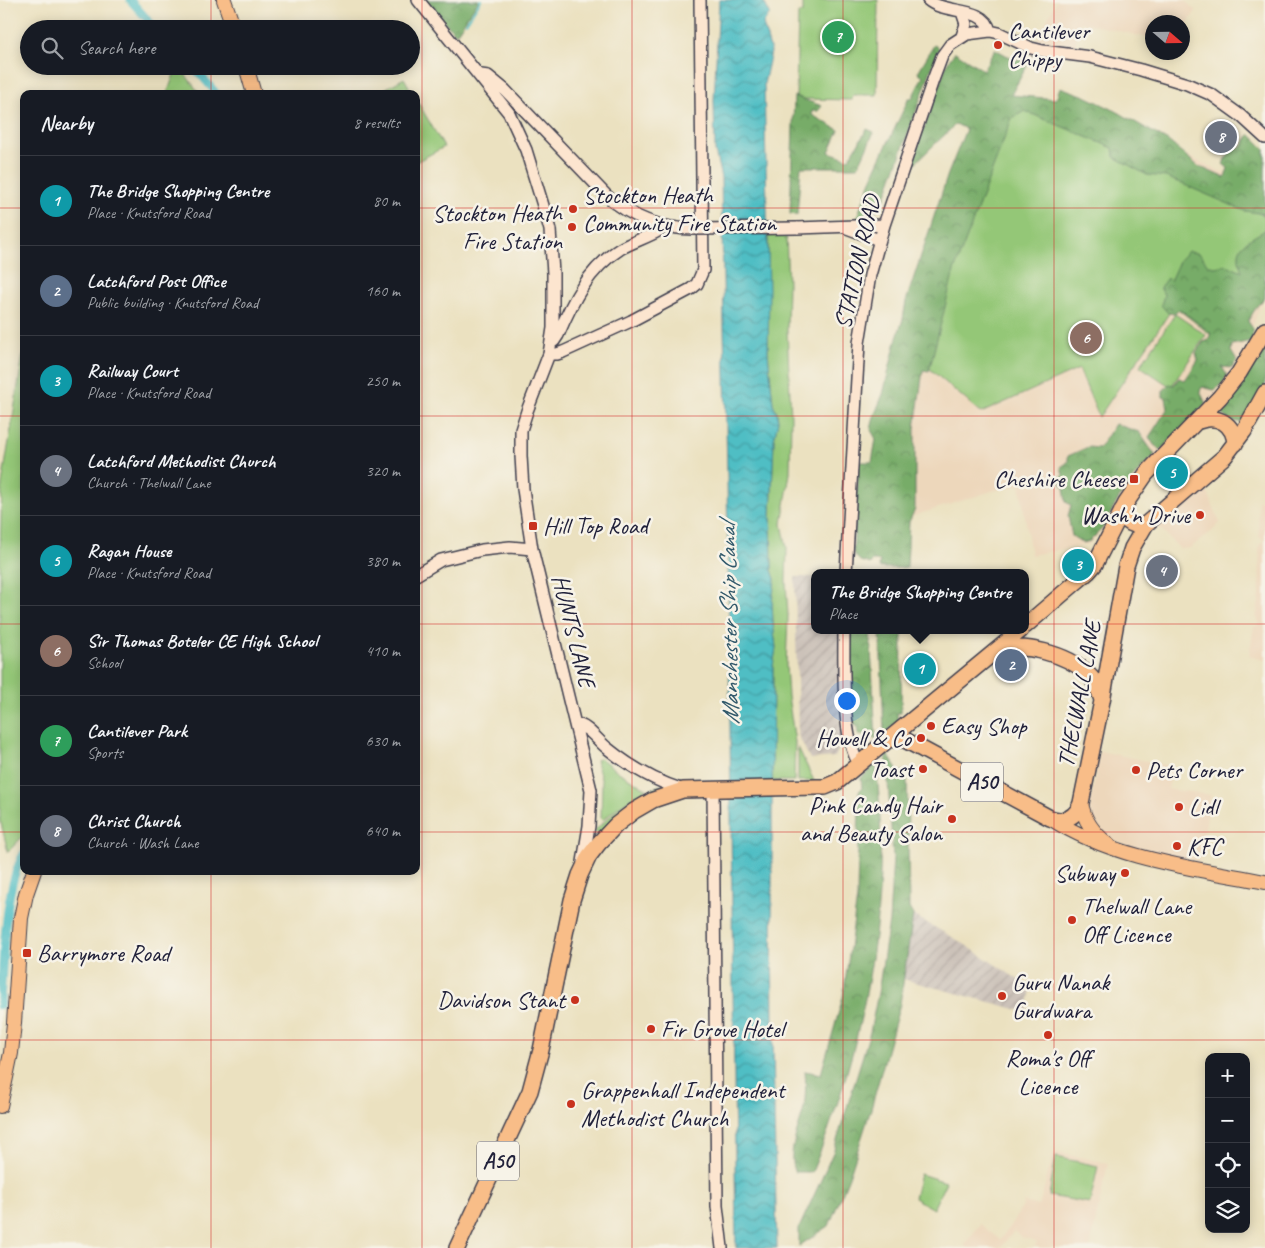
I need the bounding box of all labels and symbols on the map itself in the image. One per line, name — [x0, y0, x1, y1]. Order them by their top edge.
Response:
north arrow — [1145, 15, 1190, 60]
place label: Cantilever Chippy — [1008, 16, 1092, 74]
pin: 7 — [822, 18, 854, 56]
marker: Cantilever Chippy — [992, 39, 1004, 51]
pin: 8 — [1205, 118, 1237, 156]
place label: Stockton Heath Community Fire Station — [583, 180, 777, 238]
street label: STATION ROAD — [827, 190, 887, 332]
place label: Stockton Heath Fire Station — [432, 198, 564, 256]
marker: Stockton Heath Community Fire Station — [567, 203, 579, 215]
marker: Stockton Heath Fire Station — [566, 221, 578, 233]
pin: 6 — [1070, 319, 1102, 357]
pin: 5 — [1156, 454, 1188, 492]
place label: Cheshire Cheese — [994, 464, 1126, 494]
marker: Cheshire Cheese — [1128, 473, 1140, 485]
place label: Wash'n Drive — [1081, 500, 1192, 530]
marker: Wash'n Drive — [1194, 509, 1206, 521]
place label: Hill Top Road — [543, 511, 651, 541]
water label: Manchester Ship Canal — [711, 515, 747, 725]
marker: Hill Top Road — [527, 520, 539, 532]
pin: 3 — [1062, 546, 1094, 584]
pin: 4 — [1146, 552, 1178, 590]
street label: HUNTS LANE — [546, 571, 603, 693]
street label: THELWALL LANE — [1050, 615, 1109, 770]
pin: 2 — [995, 646, 1027, 684]
pin: 1 — [904, 650, 936, 688]
your location — [834, 688, 860, 714]
place label: Easy Shop — [941, 711, 1027, 741]
marker: Easy Shop — [925, 720, 937, 732]
place label: Howell & Co — [816, 723, 913, 753]
marker: Howell & Co — [915, 732, 927, 744]
place label: Toast — [870, 754, 915, 784]
place label: Pets Corner — [1146, 755, 1245, 785]
road number: A50 — [961, 762, 1003, 802]
marker: Toast — [917, 763, 929, 775]
marker: Pets Corner — [1130, 764, 1142, 776]
place label: Pink Candy Hair and Beauty Salon — [800, 790, 944, 848]
place label: Lidl — [1189, 792, 1221, 822]
marker: Lidl — [1173, 801, 1185, 813]
marker: Pink Candy Hair and Beauty Salon — [946, 813, 958, 825]
place label: KFC — [1187, 831, 1224, 861]
marker: KFC — [1171, 840, 1183, 852]
place label: Subway — [1055, 858, 1117, 888]
marker: Subway — [1119, 867, 1131, 879]
place label: Thelwall Lane Off Licence — [1082, 891, 1193, 949]
marker: Thelwall Lane Off Licence — [1066, 914, 1078, 926]
place label: Barrymore Road — [37, 938, 173, 968]
marker: Barrymore Road — [21, 947, 33, 959]
place label: Guru Nanak Gurdwara — [1012, 967, 1112, 1025]
place label: Davidson Stant — [437, 985, 567, 1015]
marker: Guru Nanak Gurdwara — [996, 990, 1008, 1002]
marker: Davidson Stant — [569, 994, 581, 1006]
place label: Fir Grove Hotel — [661, 1014, 787, 1044]
marker: Fir Grove Hotel — [645, 1023, 657, 1035]
marker: Roma's Off Licence — [1042, 1029, 1054, 1041]
place label: Roma's Off Licence — [1006, 1043, 1095, 1101]
place label: Grappenhall Independent Methodist Church — [581, 1075, 786, 1133]
marker: Grappenhall Independent Methodist Church — [565, 1098, 577, 1110]
road number: A50 — [477, 1142, 519, 1180]

